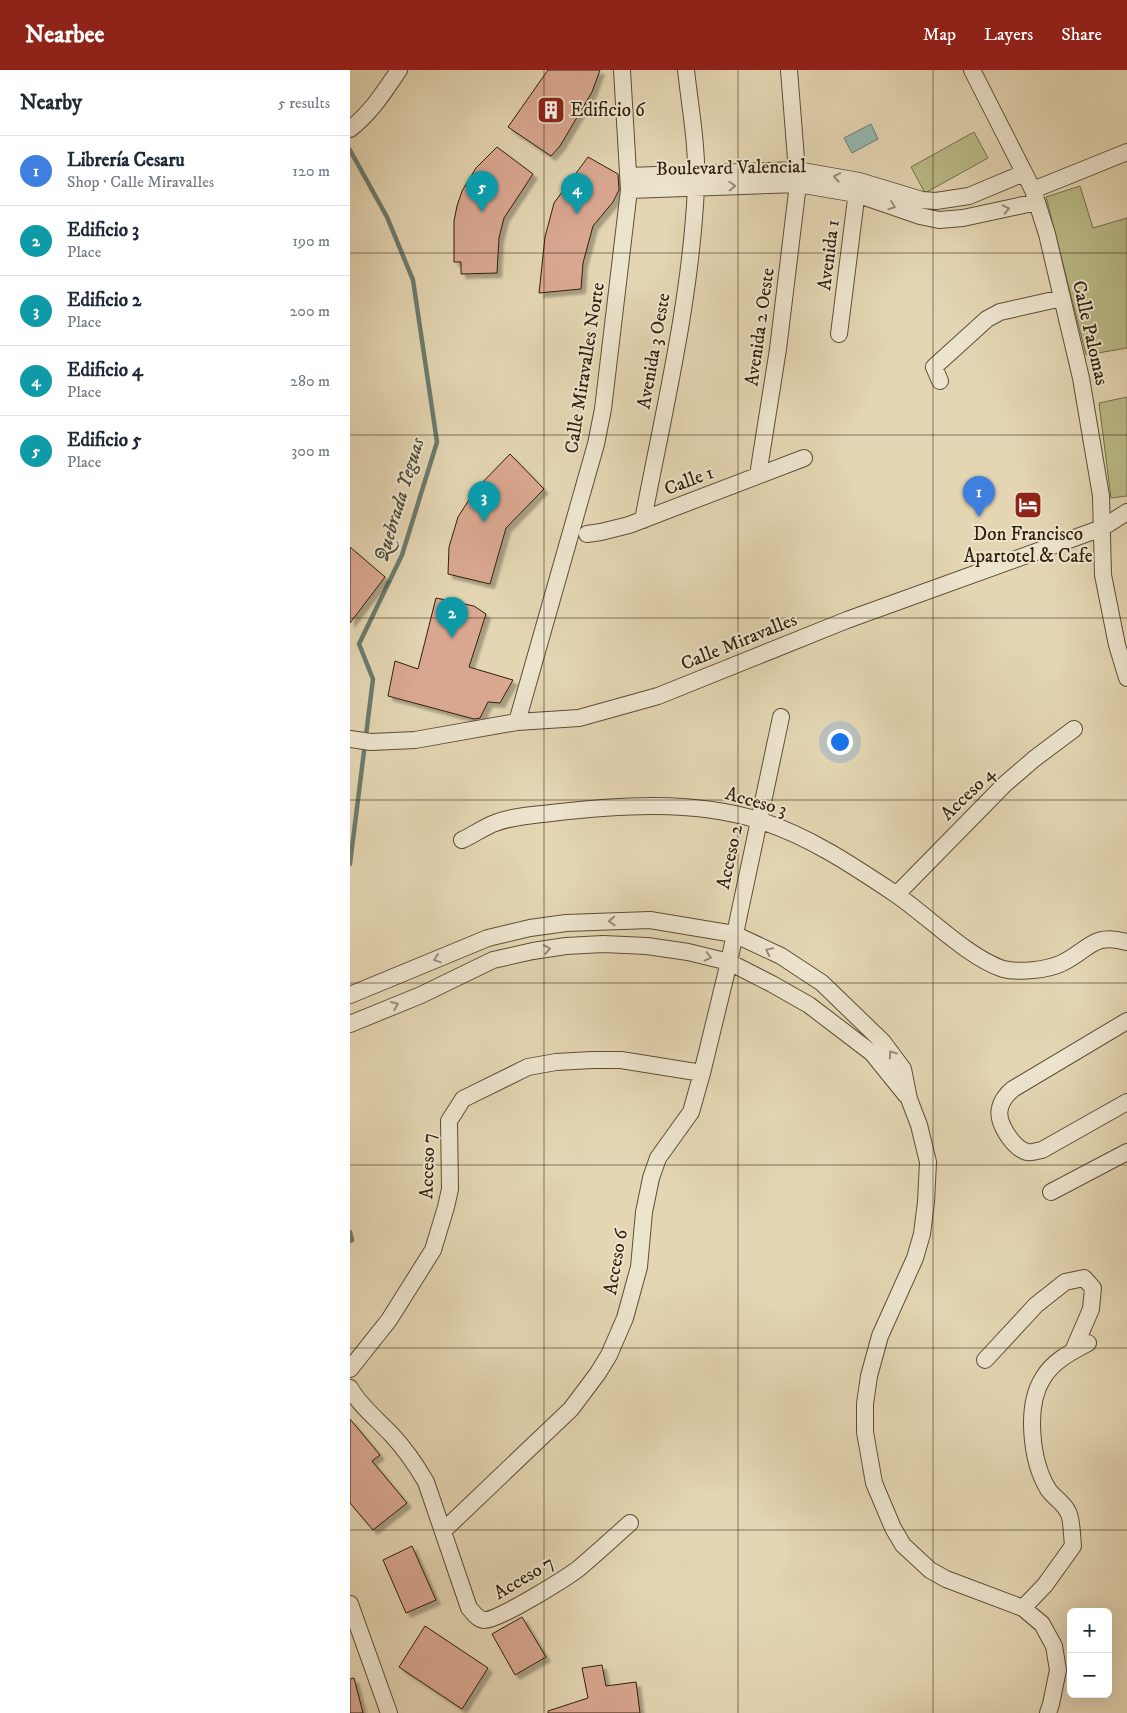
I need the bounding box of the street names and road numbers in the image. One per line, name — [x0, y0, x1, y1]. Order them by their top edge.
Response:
street label: Boulevard Valencial — [656, 155, 807, 181]
street label: Avenida 1 — [813, 218, 845, 292]
street label: Avenida 2 Oeste — [740, 266, 780, 388]
street label: Calle Palomas — [1067, 278, 1113, 388]
street label: Calle Miravalles Norte — [560, 281, 610, 455]
street label: Avenida 3 Oeste — [633, 291, 676, 411]
street label: Calle 1 — [661, 461, 717, 501]
street label: Calle Miravalles — [678, 608, 800, 676]
street label: Acceso 4 — [936, 762, 1001, 826]
street label: Acceso 3 — [723, 782, 789, 822]
street label: Acceso 2 — [712, 822, 748, 891]
street label: Acceso 7 — [415, 1133, 441, 1199]
street label: Acceso 6 — [599, 1226, 633, 1296]
street label: Acceso 7 — [490, 1551, 558, 1605]

